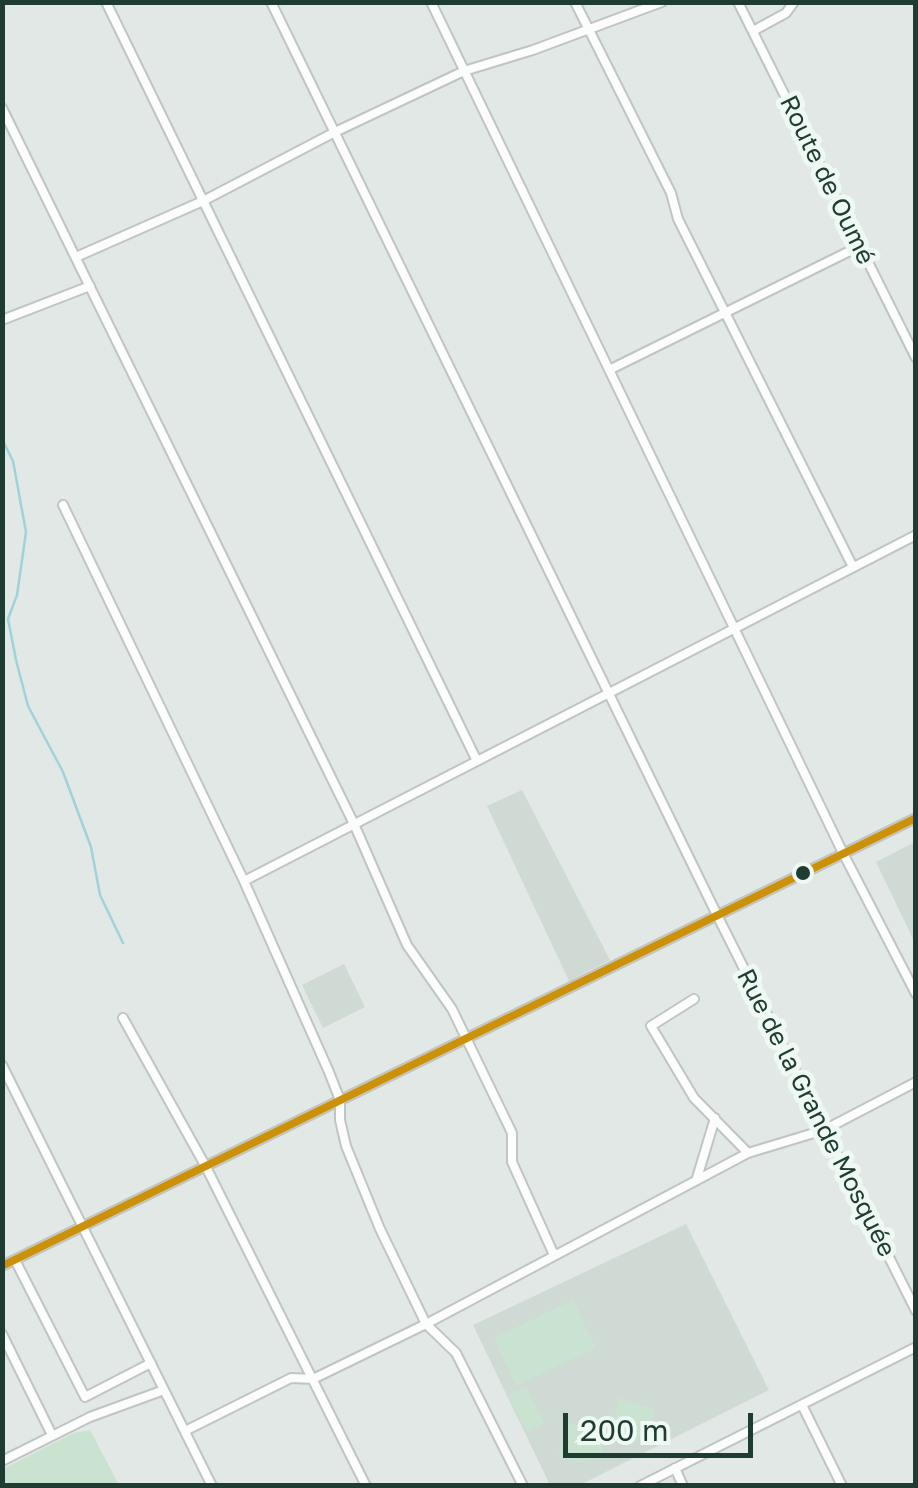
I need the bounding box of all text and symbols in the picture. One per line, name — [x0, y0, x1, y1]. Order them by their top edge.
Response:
street label: Route de Oumé — [773, 91, 881, 269]
unlabelled marker — [793, 863, 813, 883]
street label: Rue de la Grande Mosquée — [730, 964, 902, 1262]
scale bar — [568, 1393, 758, 1455]
text: 200 m — [580, 1412, 669, 1448]

